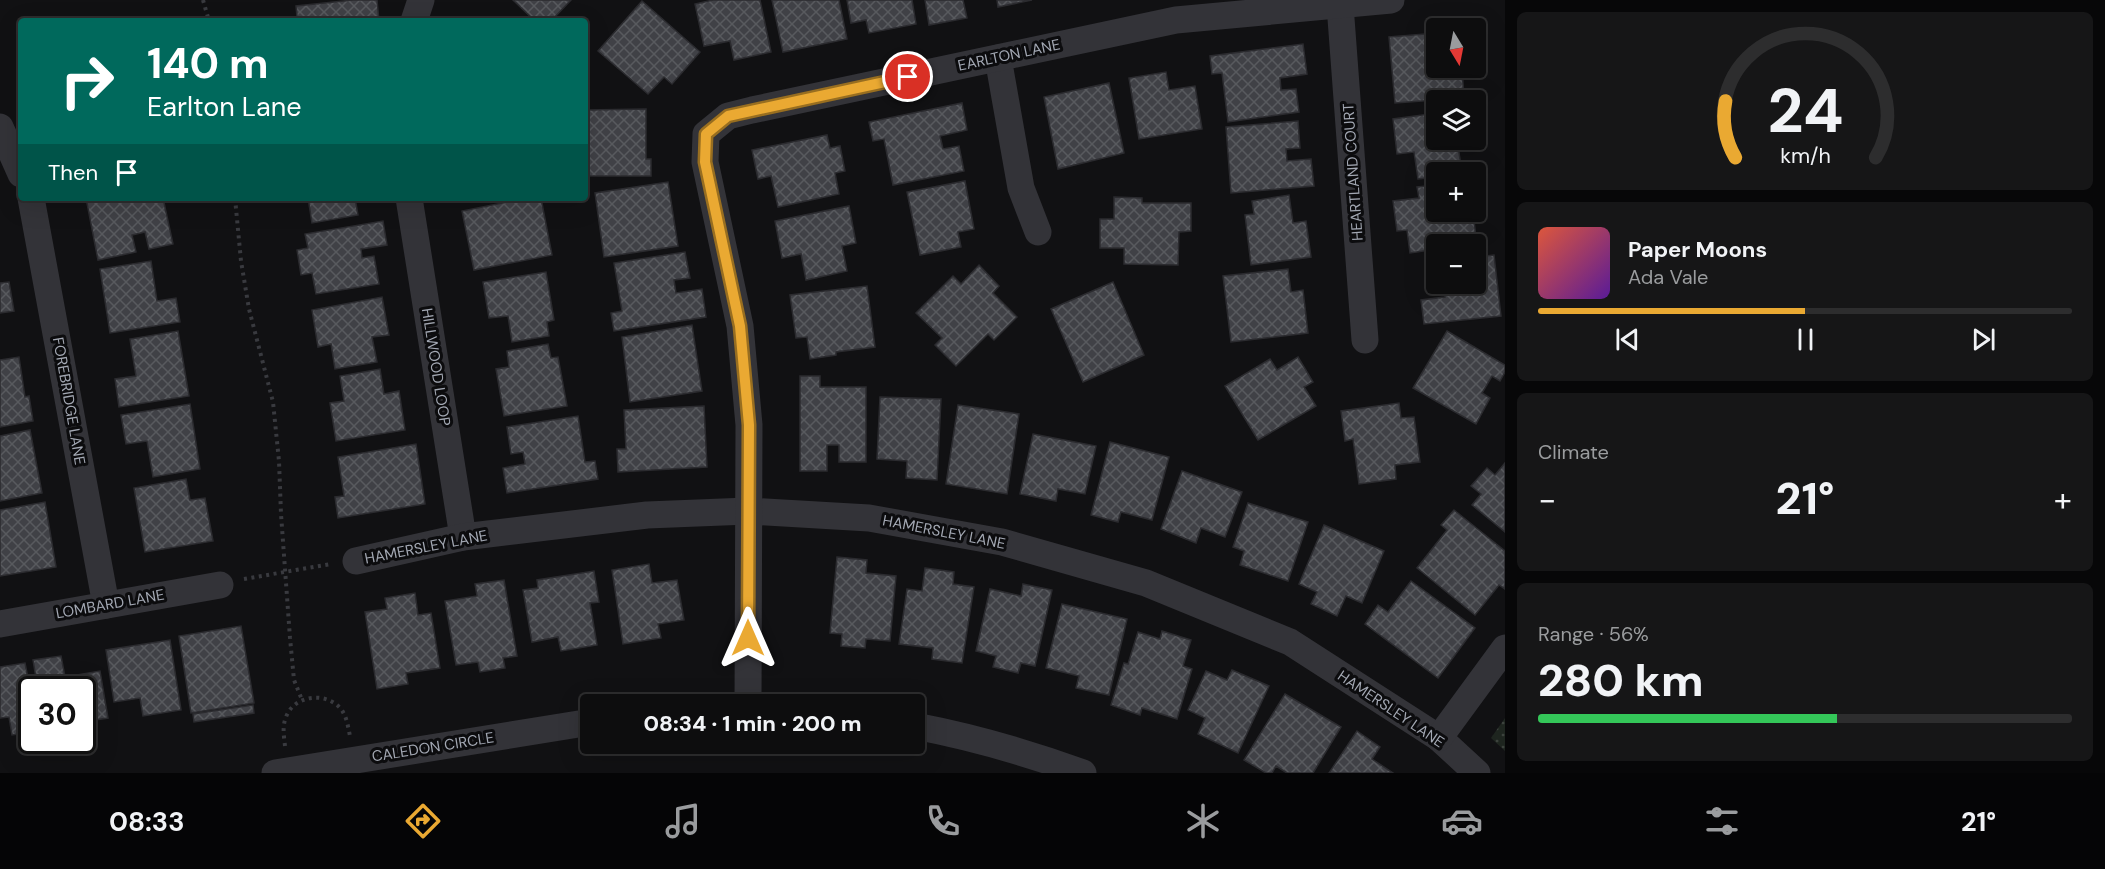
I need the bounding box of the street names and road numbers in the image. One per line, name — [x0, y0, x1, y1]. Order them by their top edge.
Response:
street label: EARLTON LANE — [956, 34, 1062, 76]
street label: HEARTLAND COURT — [1338, 102, 1368, 242]
street label: HILLWOOD LOOP — [417, 307, 455, 428]
street label: FOREBRIDGE LANE — [48, 336, 90, 466]
street label: HAMERSLEY LANE — [881, 510, 1007, 554]
street label: HAMERSLEY LANE — [363, 525, 489, 569]
street label: LOMBARD LANE — [54, 585, 166, 623]
street label: HAMERSLEY LANE — [1334, 666, 1448, 752]
street label: CALEDON CIRCLE — [370, 727, 496, 767]

